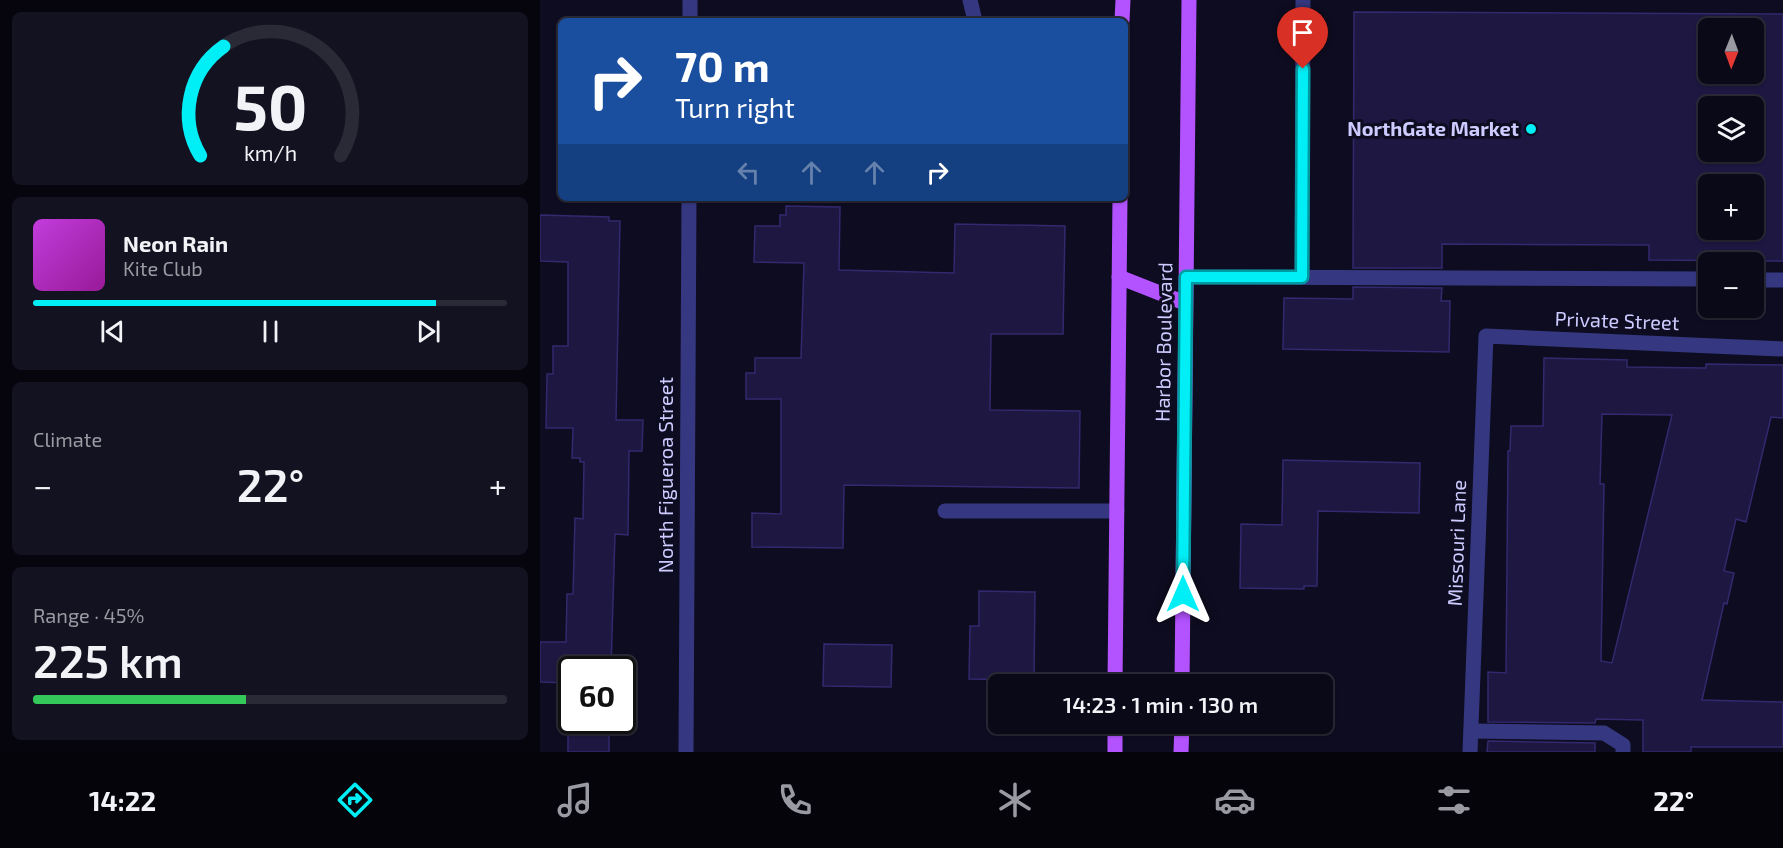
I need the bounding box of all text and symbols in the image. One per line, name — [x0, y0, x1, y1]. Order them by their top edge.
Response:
pin — [1277, 7, 1328, 69]
icon: arrive — [1286, 16, 1319, 49]
north arrow — [1698, 18, 1764, 84]
map controls — [1698, 18, 1764, 318]
text: 70 m — [675, 40, 770, 90]
icon: right — [576, 42, 654, 120]
text: 50 — [233, 68, 307, 143]
text: Turn right — [675, 91, 795, 123]
button: layers — [1698, 96, 1764, 162]
place label: NorthGate Market — [1347, 116, 1519, 140]
marker: NorthGate Market — [1524, 122, 1538, 136]
text: km/h — [243, 140, 297, 165]
icon: left — [732, 156, 765, 189]
icon: ahead — [795, 156, 828, 189]
icon: ahead — [858, 156, 891, 189]
icon: right — [921, 156, 954, 189]
button: + — [1698, 174, 1764, 240]
text: Neon Rain — [123, 230, 228, 256]
button: − — [1698, 252, 1764, 318]
text: Kite Club — [123, 256, 203, 280]
street label: Harbor Boulevard — [1150, 262, 1176, 422]
street label: Private Street — [1554, 306, 1680, 334]
icon: previous — [96, 315, 129, 348]
icon: pause — [254, 315, 287, 348]
icon: next — [412, 315, 445, 348]
street label: North Figueroa Street — [653, 376, 677, 573]
text: Climate — [33, 427, 102, 451]
text: 22° — [237, 457, 304, 511]
text: − — [33, 465, 52, 505]
text: + — [489, 465, 507, 505]
street label: Missouri Lane — [1442, 479, 1470, 607]
position arrow — [1151, 562, 1215, 626]
text: Range · 45% — [33, 603, 144, 627]
text: 225 km — [33, 633, 183, 687]
speed limit sign: 60 — [558, 656, 636, 734]
text: 14:23 · 1 min · 130 m — [1063, 691, 1258, 717]
icon: directions — [334, 779, 376, 821]
icon: music — [554, 779, 596, 821]
icon: phone — [774, 779, 816, 821]
icon: climate — [994, 779, 1036, 821]
icon: car — [1214, 779, 1256, 821]
icon: filters — [1433, 779, 1475, 821]
text: 14:22 — [89, 784, 156, 816]
text: 22° — [1653, 784, 1694, 816]

